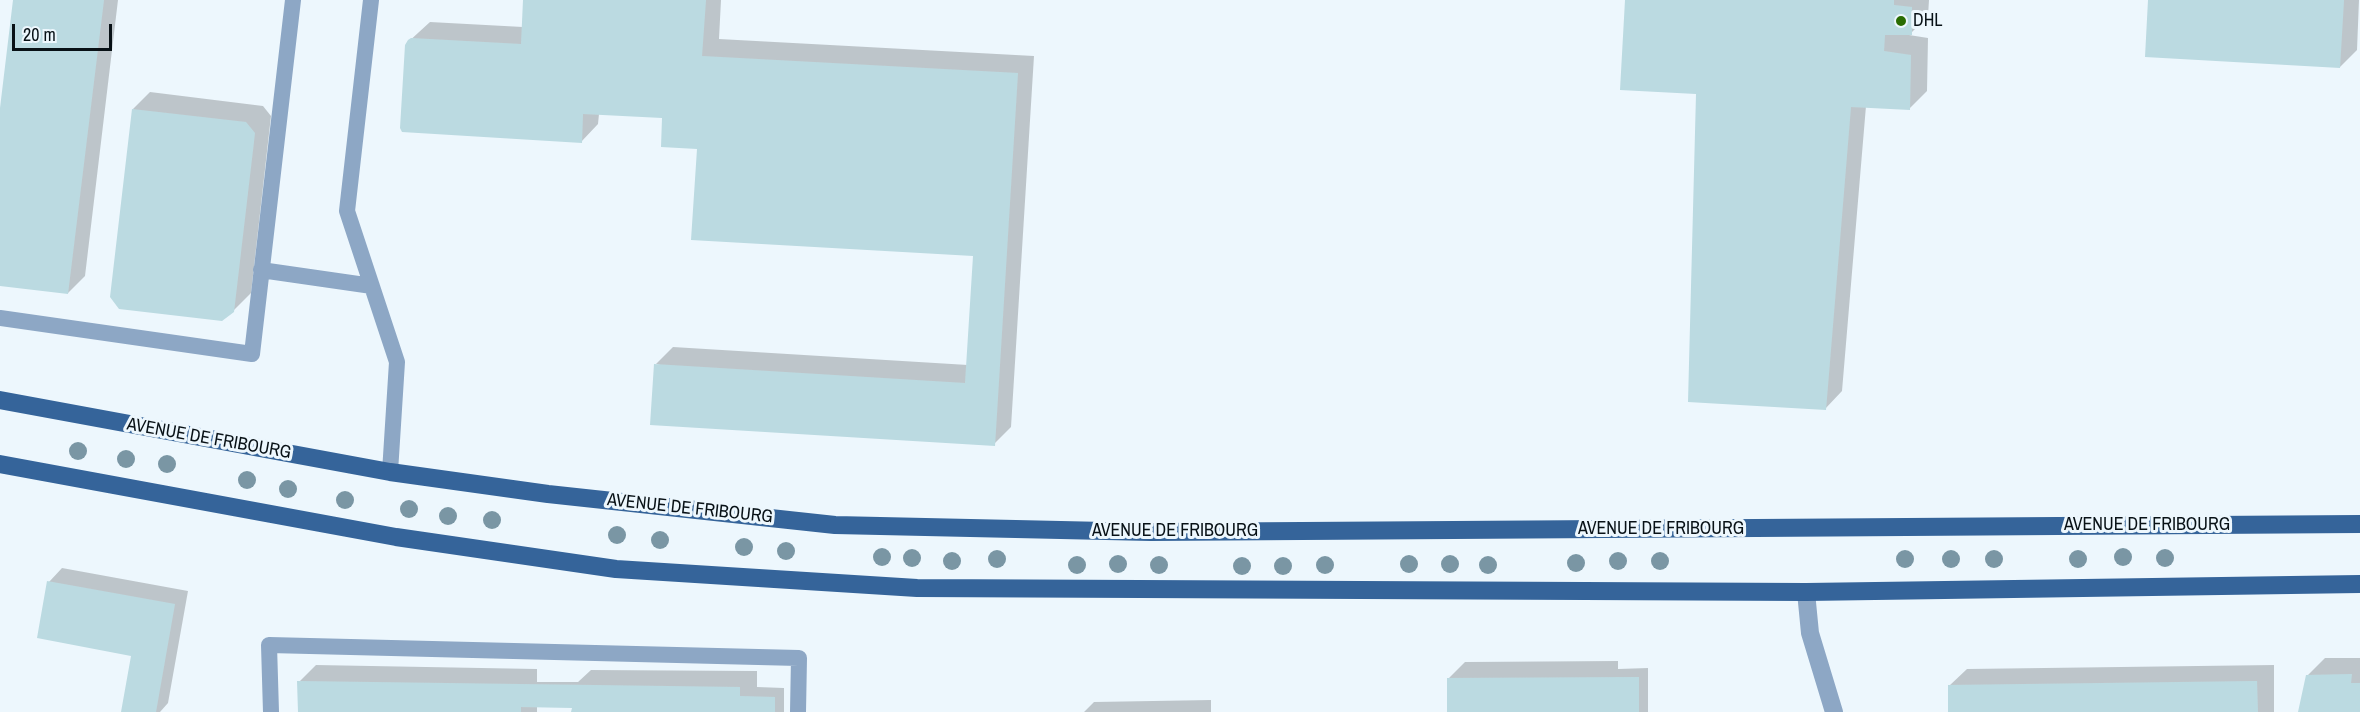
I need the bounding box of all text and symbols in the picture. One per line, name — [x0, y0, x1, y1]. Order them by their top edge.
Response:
place label: DHL — [1913, 10, 1943, 32]
scale bar — [15, 12, 116, 50]
marker: DHL — [1894, 14, 1908, 28]
text: 20 m — [23, 22, 56, 47]
street label: AVENUE DE FRIBOURG — [125, 414, 293, 464]
street label: AVENUE DE FRIBOURG — [606, 490, 774, 528]
street label: AVENUE DE FRIBOURG — [2064, 514, 2230, 536]
street label: AVENUE DE FRIBOURG — [1578, 518, 1744, 540]
street label: AVENUE DE FRIBOURG — [1092, 520, 1258, 542]

